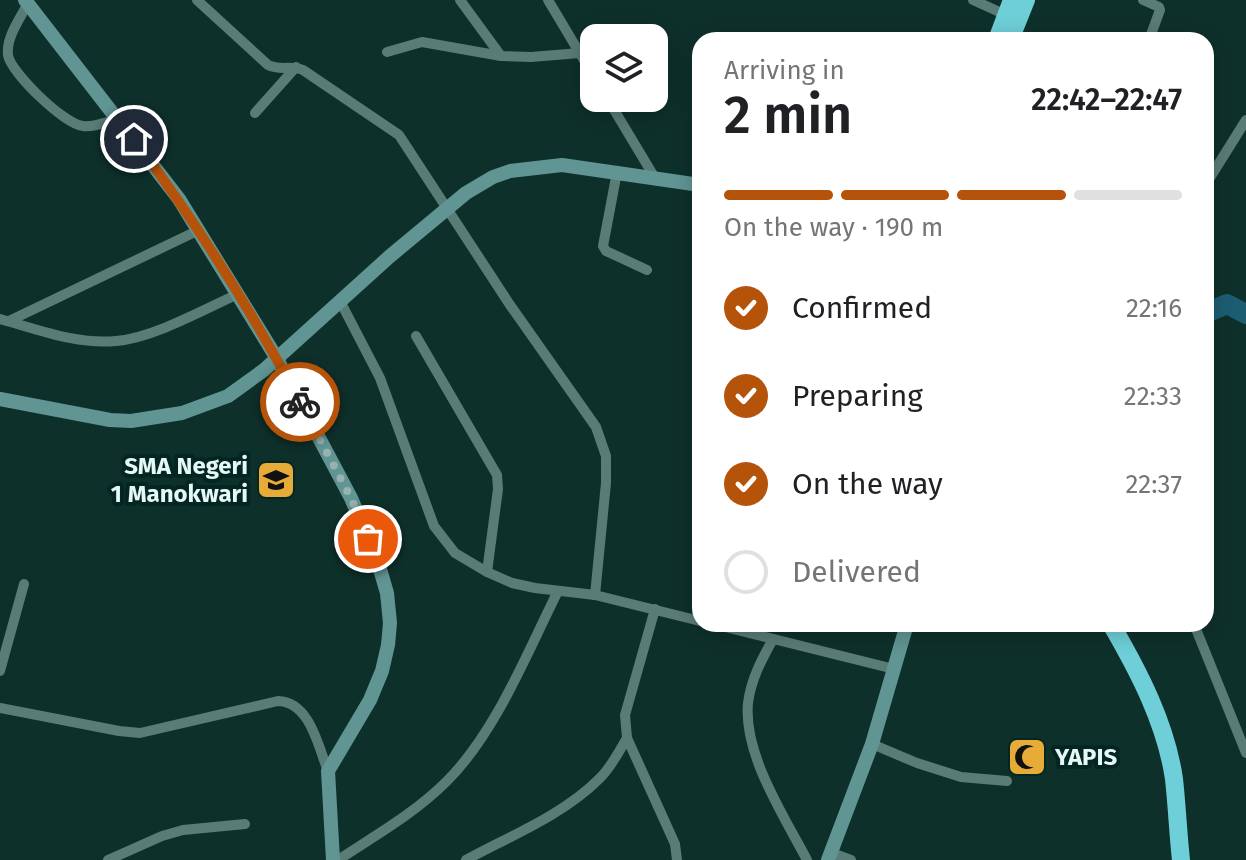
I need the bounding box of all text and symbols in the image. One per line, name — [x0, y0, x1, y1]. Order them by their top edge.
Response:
map controls — [580, 24, 668, 112]
button: layers — [580, 24, 668, 112]
text: Arriving in — [724, 55, 845, 86]
text: 22:42–22:47 — [1031, 82, 1182, 118]
text: 2 min — [724, 84, 852, 147]
pin — [100, 105, 168, 173]
icon: home — [112, 117, 156, 161]
text: On the way · 190 m — [724, 212, 943, 243]
icon: check — [724, 286, 768, 330]
text: Confirmed — [792, 290, 932, 326]
text: 22:16 — [1126, 293, 1182, 324]
courier — [260, 362, 340, 442]
icon: check — [724, 374, 768, 418]
text: Preparing — [792, 378, 923, 414]
icon: bike — [278, 380, 322, 424]
text: 22:33 — [1124, 381, 1182, 412]
place label: SMA Negeri 1 Manokwari — [111, 452, 248, 508]
school or university icon: SMA Negeri 1 Manokwari — [255, 459, 297, 501]
icon: check — [724, 462, 768, 506]
text: On the way — [792, 466, 943, 502]
text: 22:37 — [1125, 469, 1182, 500]
pin — [334, 505, 402, 573]
icon: bag — [346, 517, 390, 561]
text: Delivered — [792, 554, 921, 590]
mosque icon: YAPIS — [1006, 736, 1048, 778]
place label: YAPIS — [1054, 743, 1118, 771]

